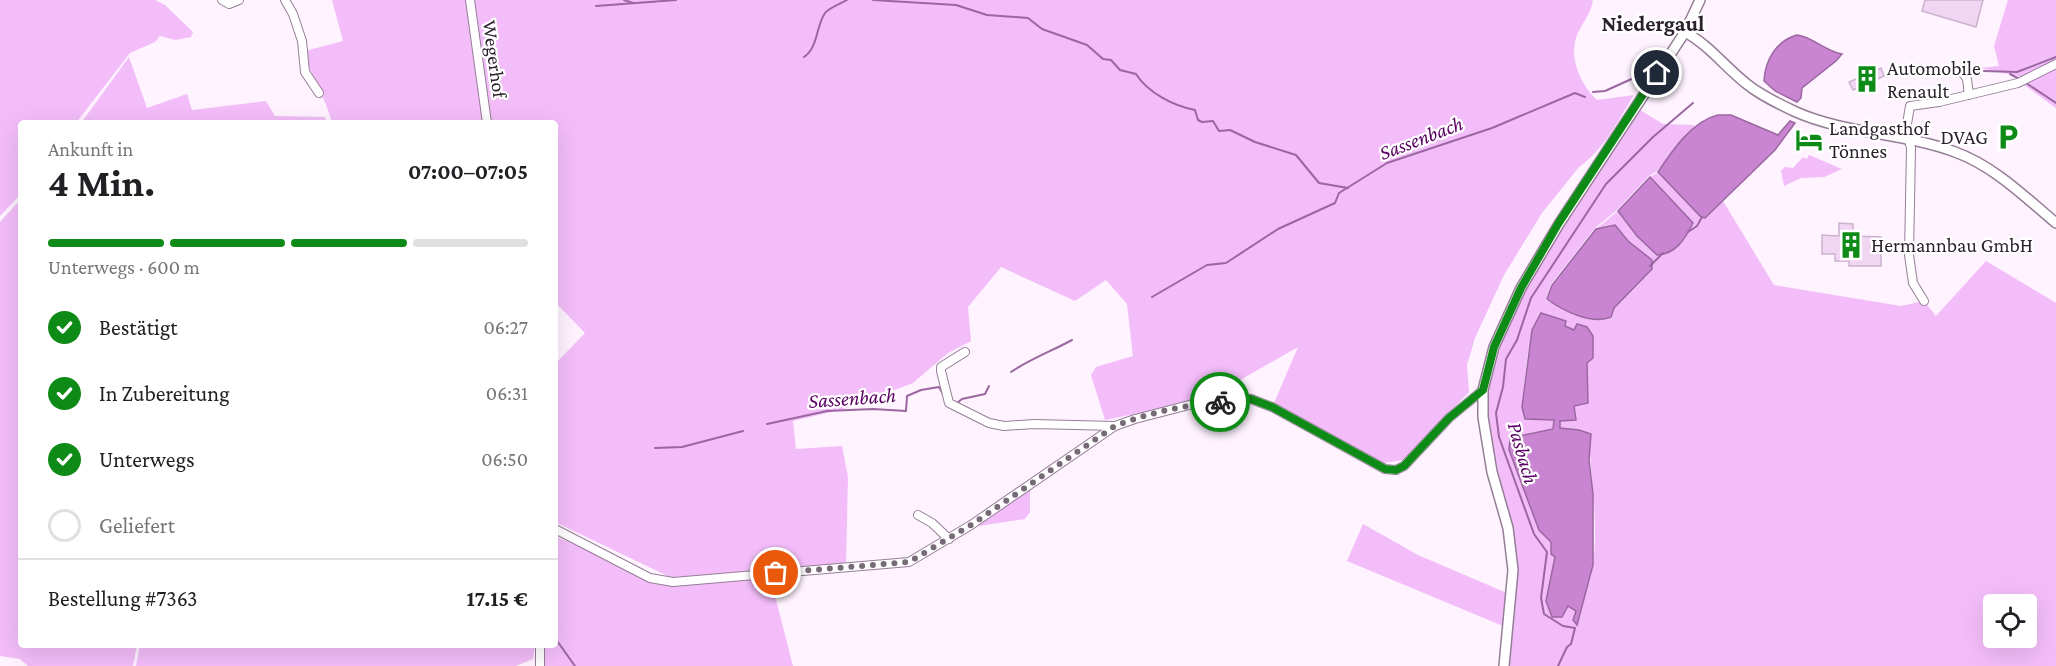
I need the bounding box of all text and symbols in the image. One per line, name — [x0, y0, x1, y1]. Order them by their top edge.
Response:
district label: Niedergaul — [1602, 11, 1705, 36]
street label: Wegerhof — [478, 19, 511, 100]
pin — [1631, 47, 1682, 98]
icon: home — [1640, 56, 1673, 89]
place label: Automobile Renault — [1887, 57, 1981, 102]
building icon: Automobile Renault — [1852, 64, 1882, 94]
water label: Sassenbach — [1376, 111, 1466, 165]
place label: Landgasthof Tönnes — [1829, 117, 1930, 162]
parking icon: DVAG — [1993, 122, 2023, 152]
hotel icon: Landgasthof Tönnes — [1794, 125, 1824, 155]
place label: DVAG — [1940, 126, 1988, 148]
text: Ankunft in — [48, 138, 133, 160]
text: 07:00–07:05 — [408, 159, 528, 184]
text: 4 Min. — [48, 161, 155, 204]
building icon: Hermannbau GmbH — [1836, 230, 1866, 260]
place label: Hermannbau GmbH — [1871, 234, 2033, 256]
text: Unterwegs · 600 m — [48, 256, 200, 278]
icon: check — [48, 311, 81, 344]
text: Bestätigt — [99, 315, 178, 340]
text: 06:27 — [484, 316, 528, 338]
courier — [1190, 372, 1250, 432]
icon: check — [48, 377, 81, 410]
text: In Zubereitung — [99, 381, 230, 406]
text: 06:31 — [486, 382, 528, 404]
water label: Sassenbach — [807, 383, 897, 413]
icon: bike — [1204, 386, 1237, 419]
water label: Pasbach — [1503, 419, 1543, 487]
icon: check — [48, 443, 81, 476]
text: Unterwegs — [99, 447, 195, 472]
text: 06:50 — [481, 448, 528, 470]
text: Geliefert — [99, 513, 175, 538]
pin — [750, 547, 801, 598]
icon: bag — [759, 556, 792, 589]
text: Bestellung #7363 — [48, 586, 197, 611]
text: 17.15 € — [466, 586, 528, 611]
map controls — [1983, 594, 2037, 648]
button: locate — [1983, 594, 2037, 648]

